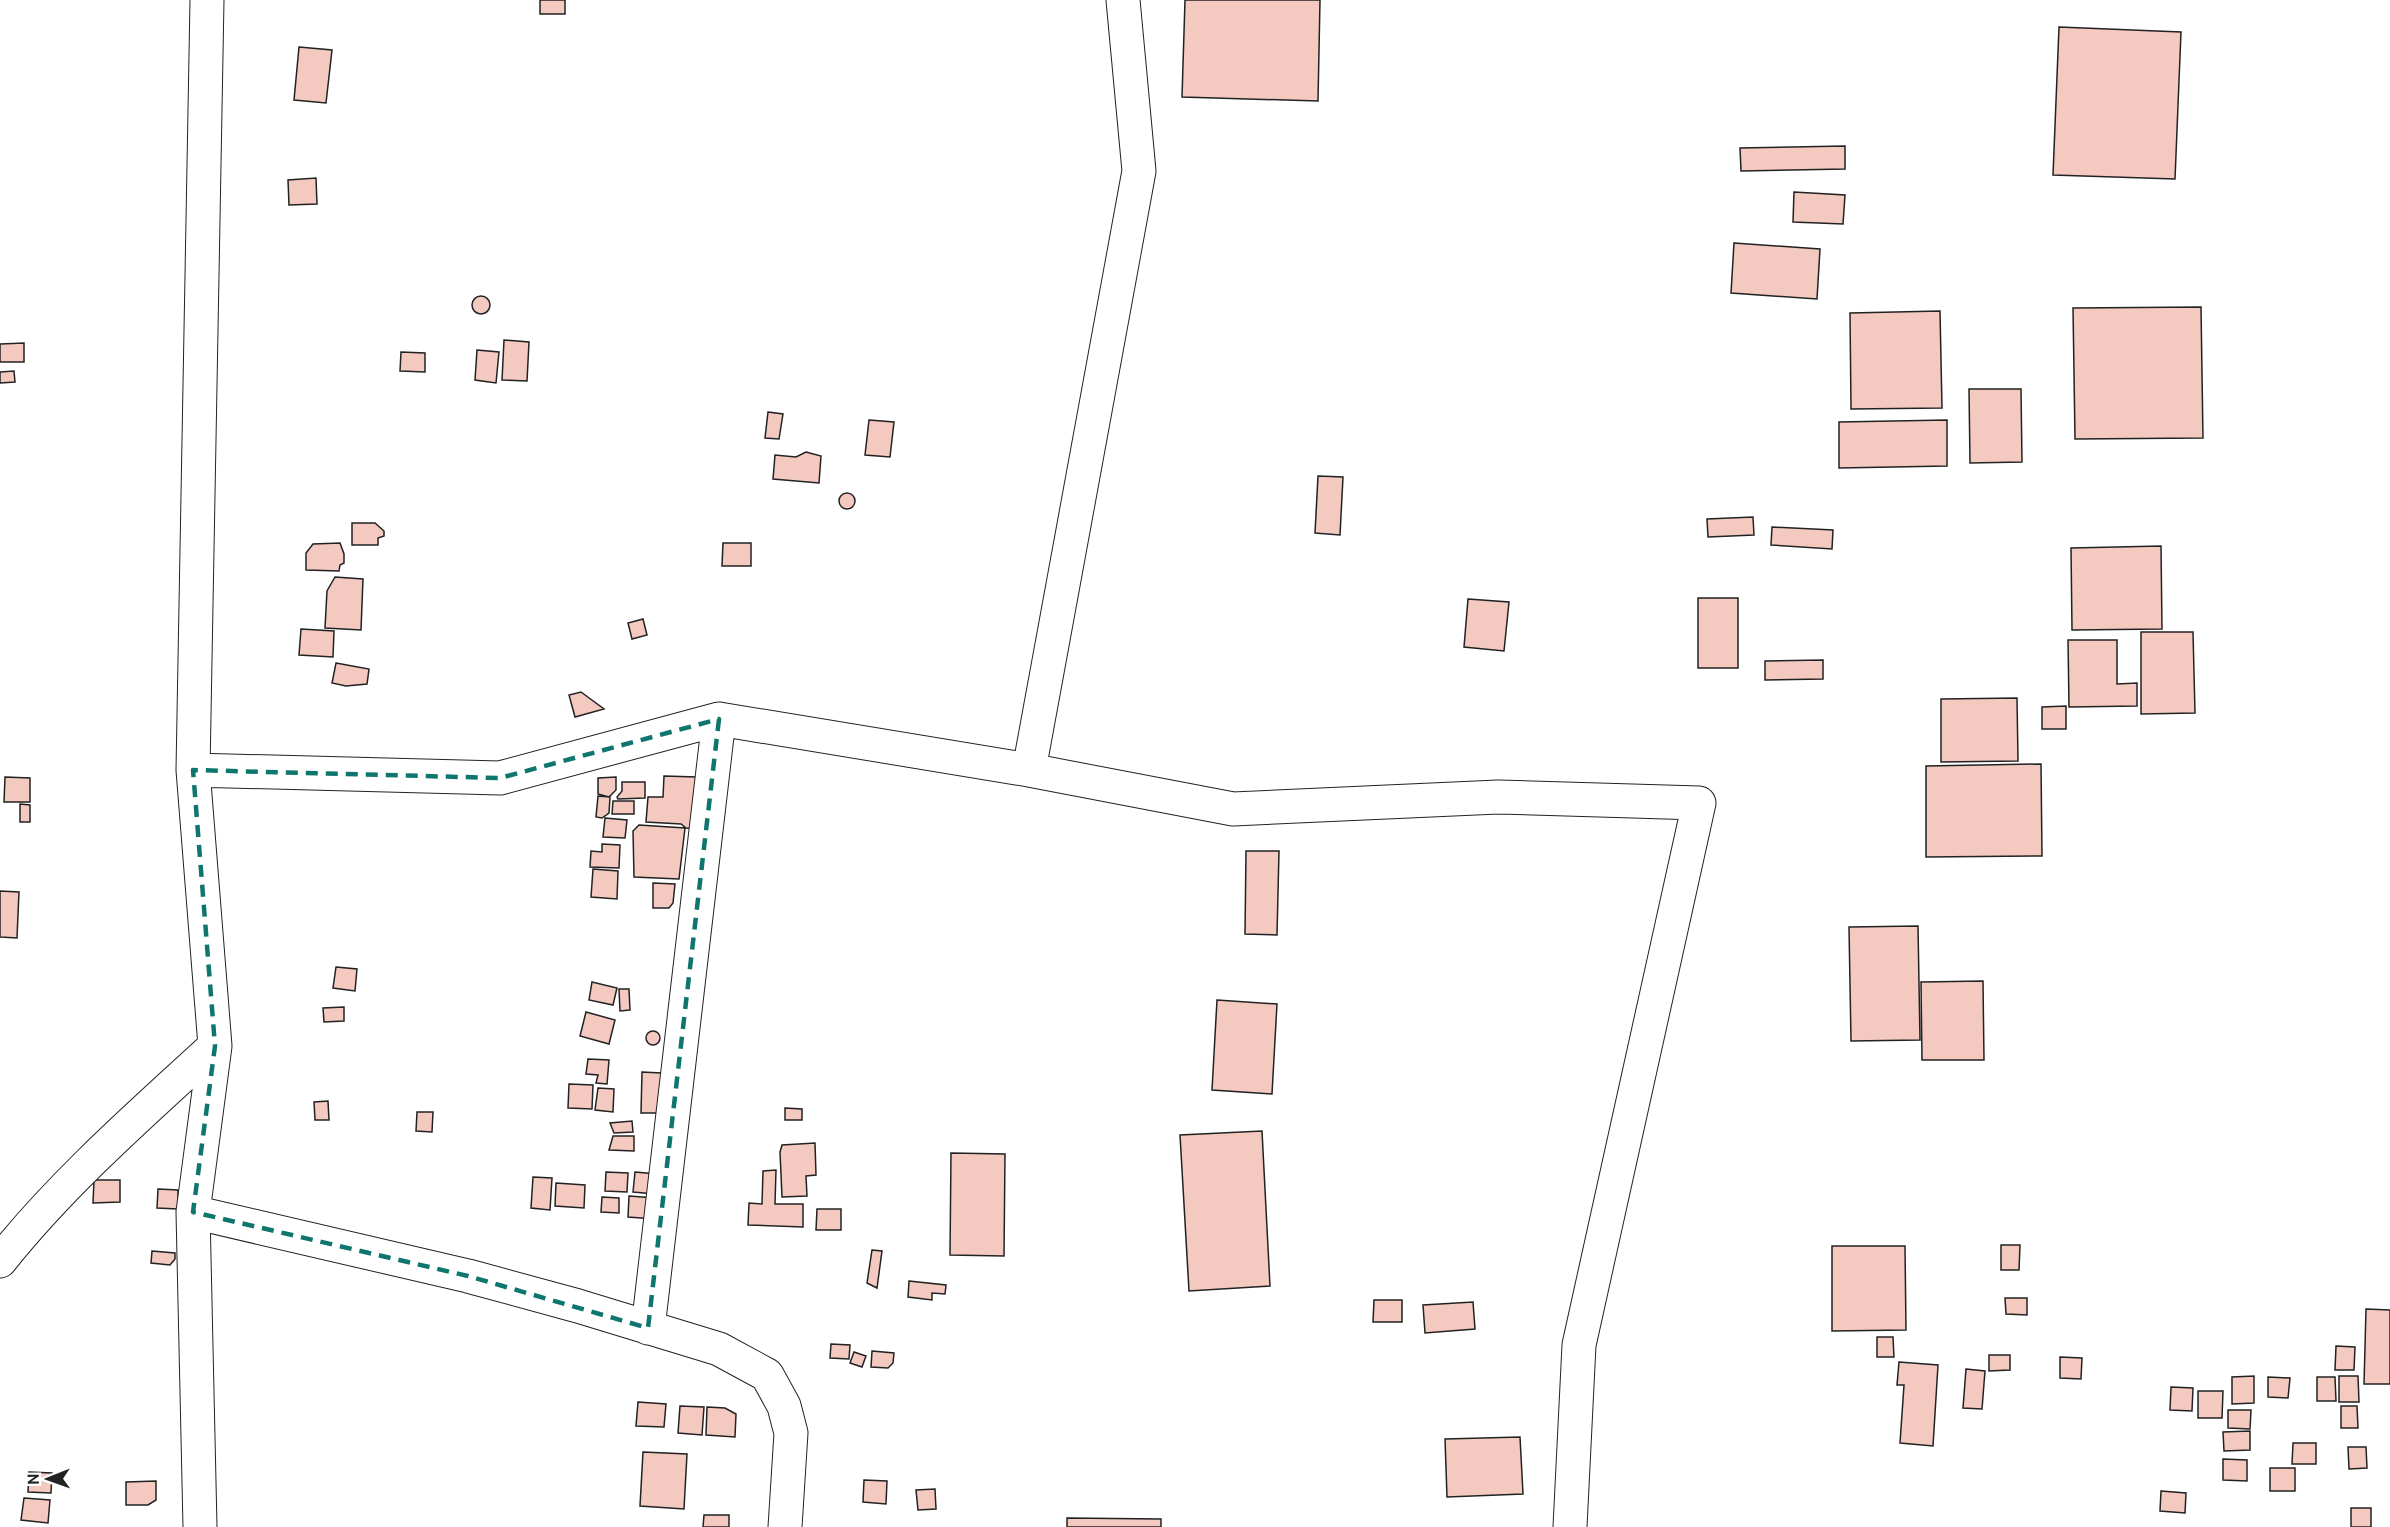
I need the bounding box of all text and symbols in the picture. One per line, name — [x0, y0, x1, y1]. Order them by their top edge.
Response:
north arrow — [18, 1449, 78, 1509]
text: N — [24, 1473, 43, 1485]

